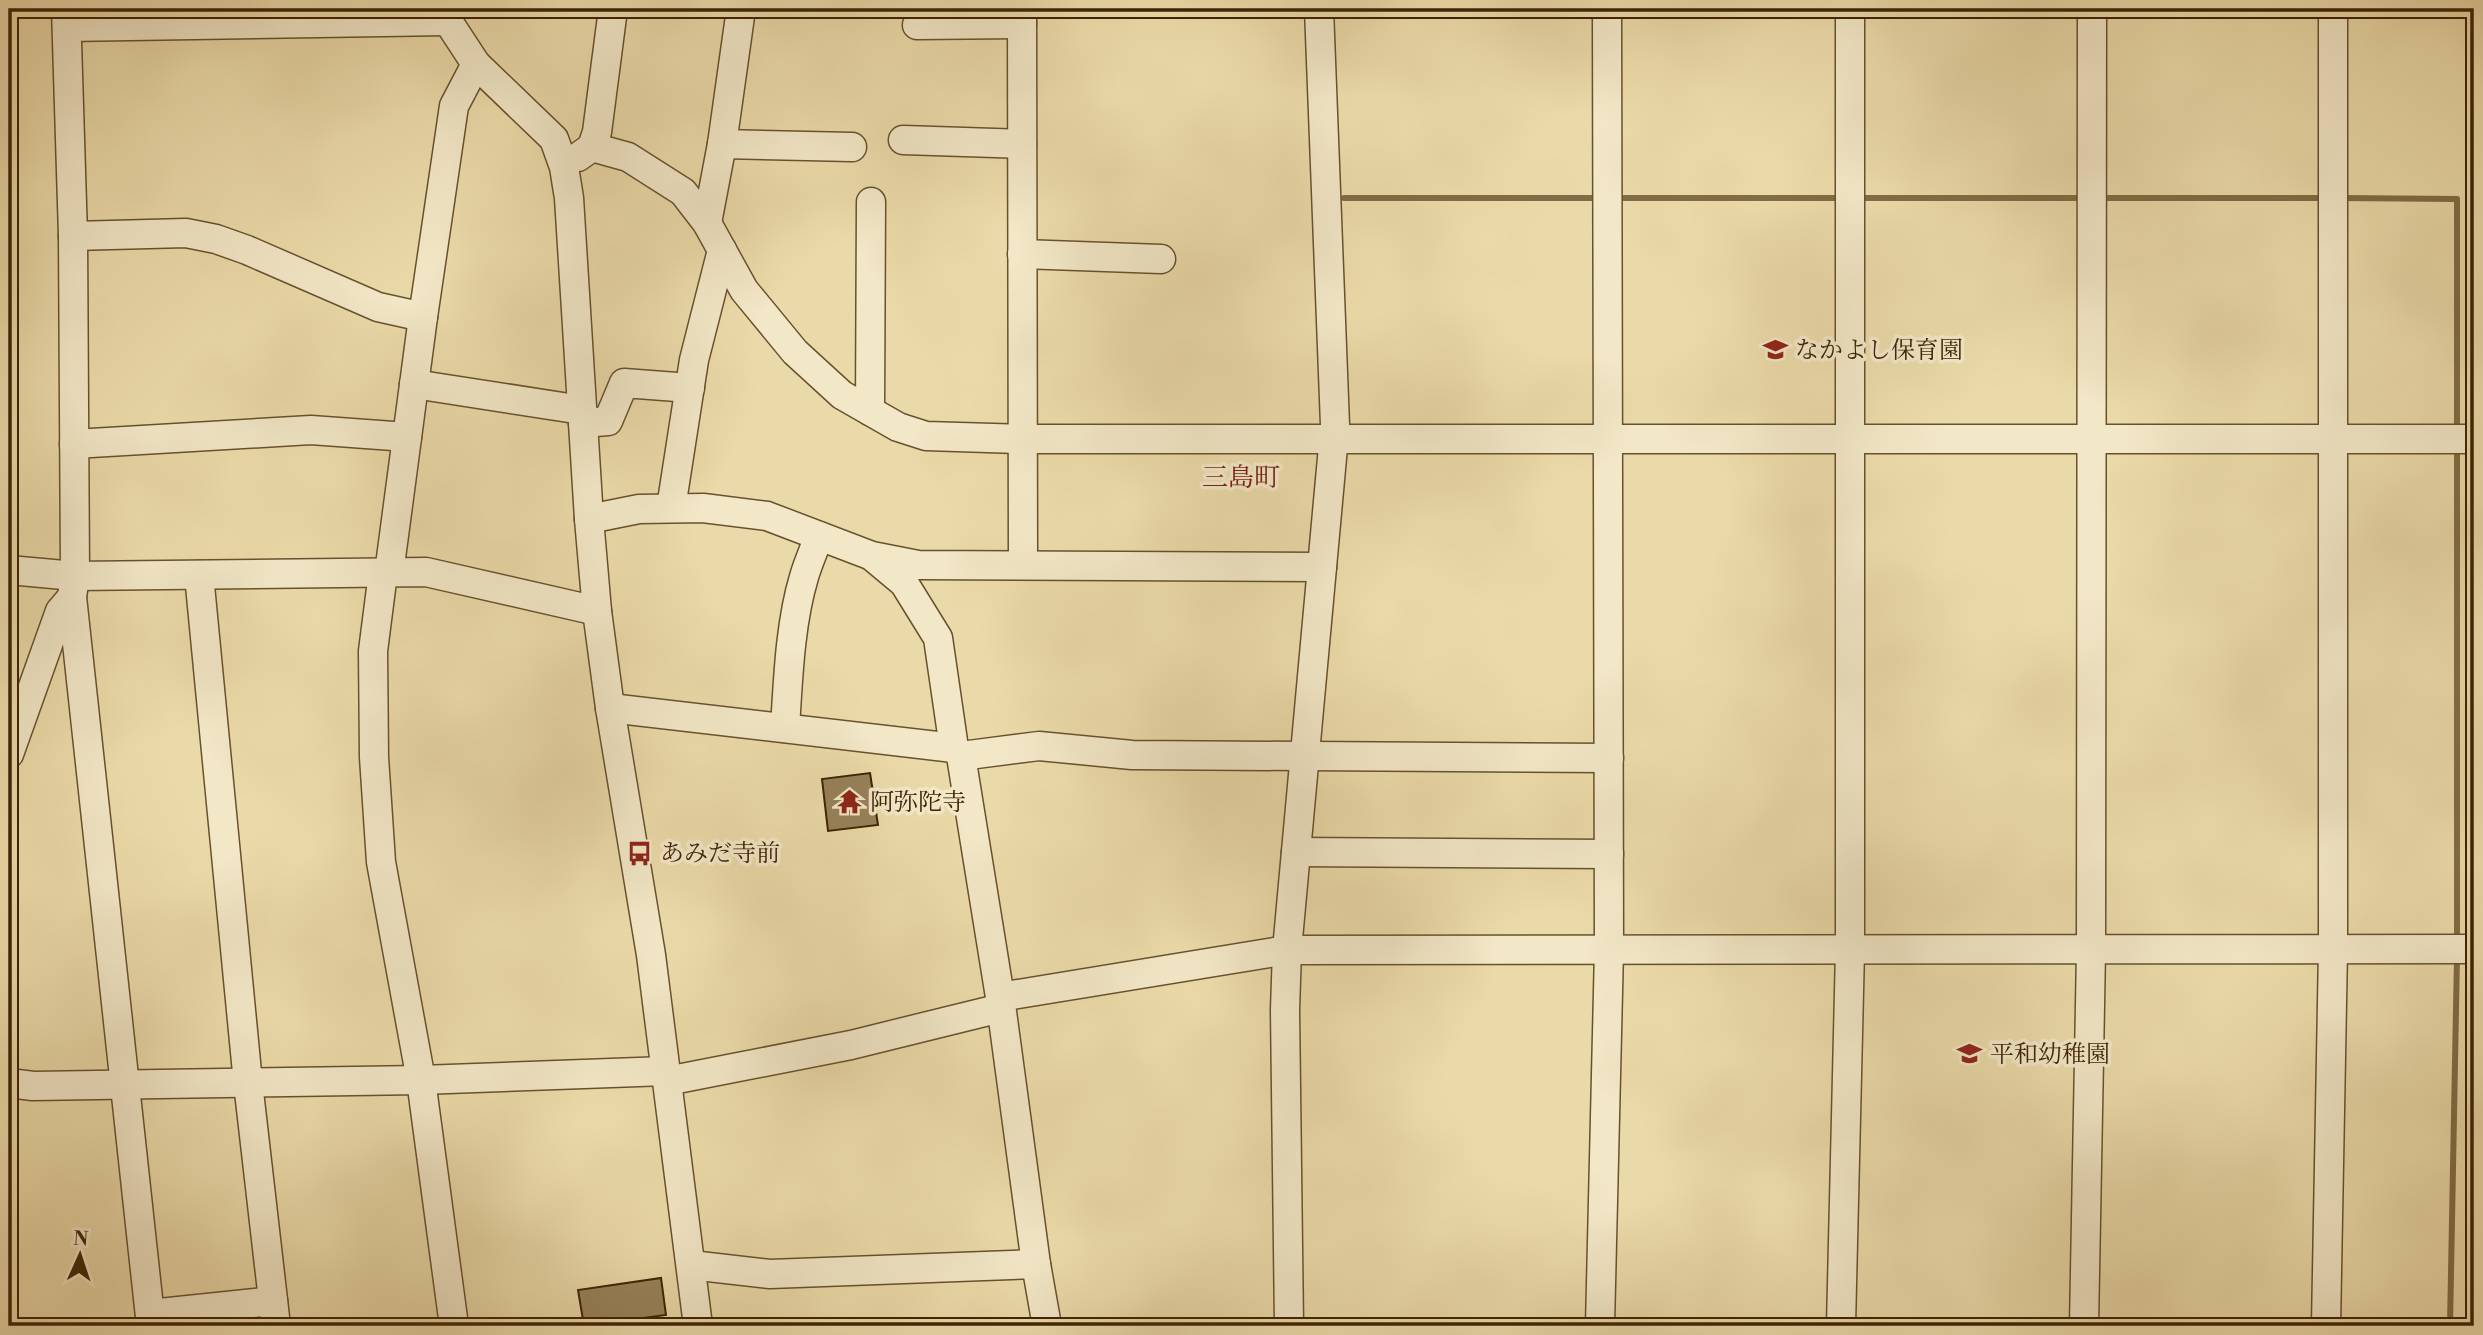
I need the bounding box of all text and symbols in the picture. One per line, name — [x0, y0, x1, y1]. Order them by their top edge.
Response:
school or university icon: なかよし保育園 — [1761, 336, 1789, 364]
place label: なかよし保育園 — [1795, 336, 1963, 366]
district label: 三島町 — [1202, 462, 1280, 494]
temple icon: 阿弥陀寺 — [836, 788, 864, 816]
place label: 阿弥陀寺 — [870, 788, 966, 818]
bus stop icon: あみだ寺前 — [626, 839, 654, 867]
place label: あみだ寺前 — [660, 839, 780, 869]
school or university icon: 平和幼稚園 — [1956, 1040, 1984, 1068]
place label: 平和幼稚園 — [1990, 1040, 2110, 1070]
north arrow — [46, 1220, 116, 1290]
text: N — [73, 1227, 89, 1251]

